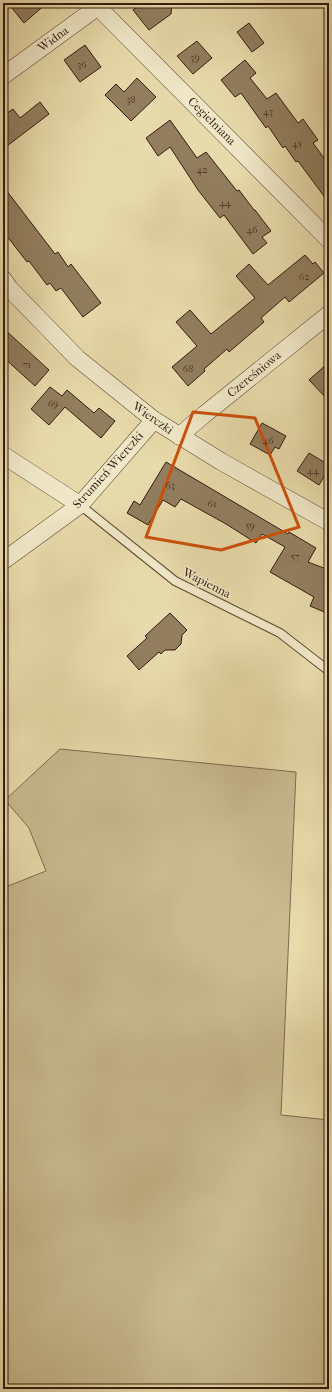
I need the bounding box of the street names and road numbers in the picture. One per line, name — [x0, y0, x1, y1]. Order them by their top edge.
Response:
street label: Widna — [34, 23, 71, 55]
street label: Cegielniana — [185, 94, 239, 148]
street label: Czereśniowa — [224, 348, 284, 400]
street label: Wierczki — [129, 398, 176, 437]
street label: Strumień-Wierczki — [70, 428, 146, 511]
street label: Wapienna — [180, 565, 234, 601]

